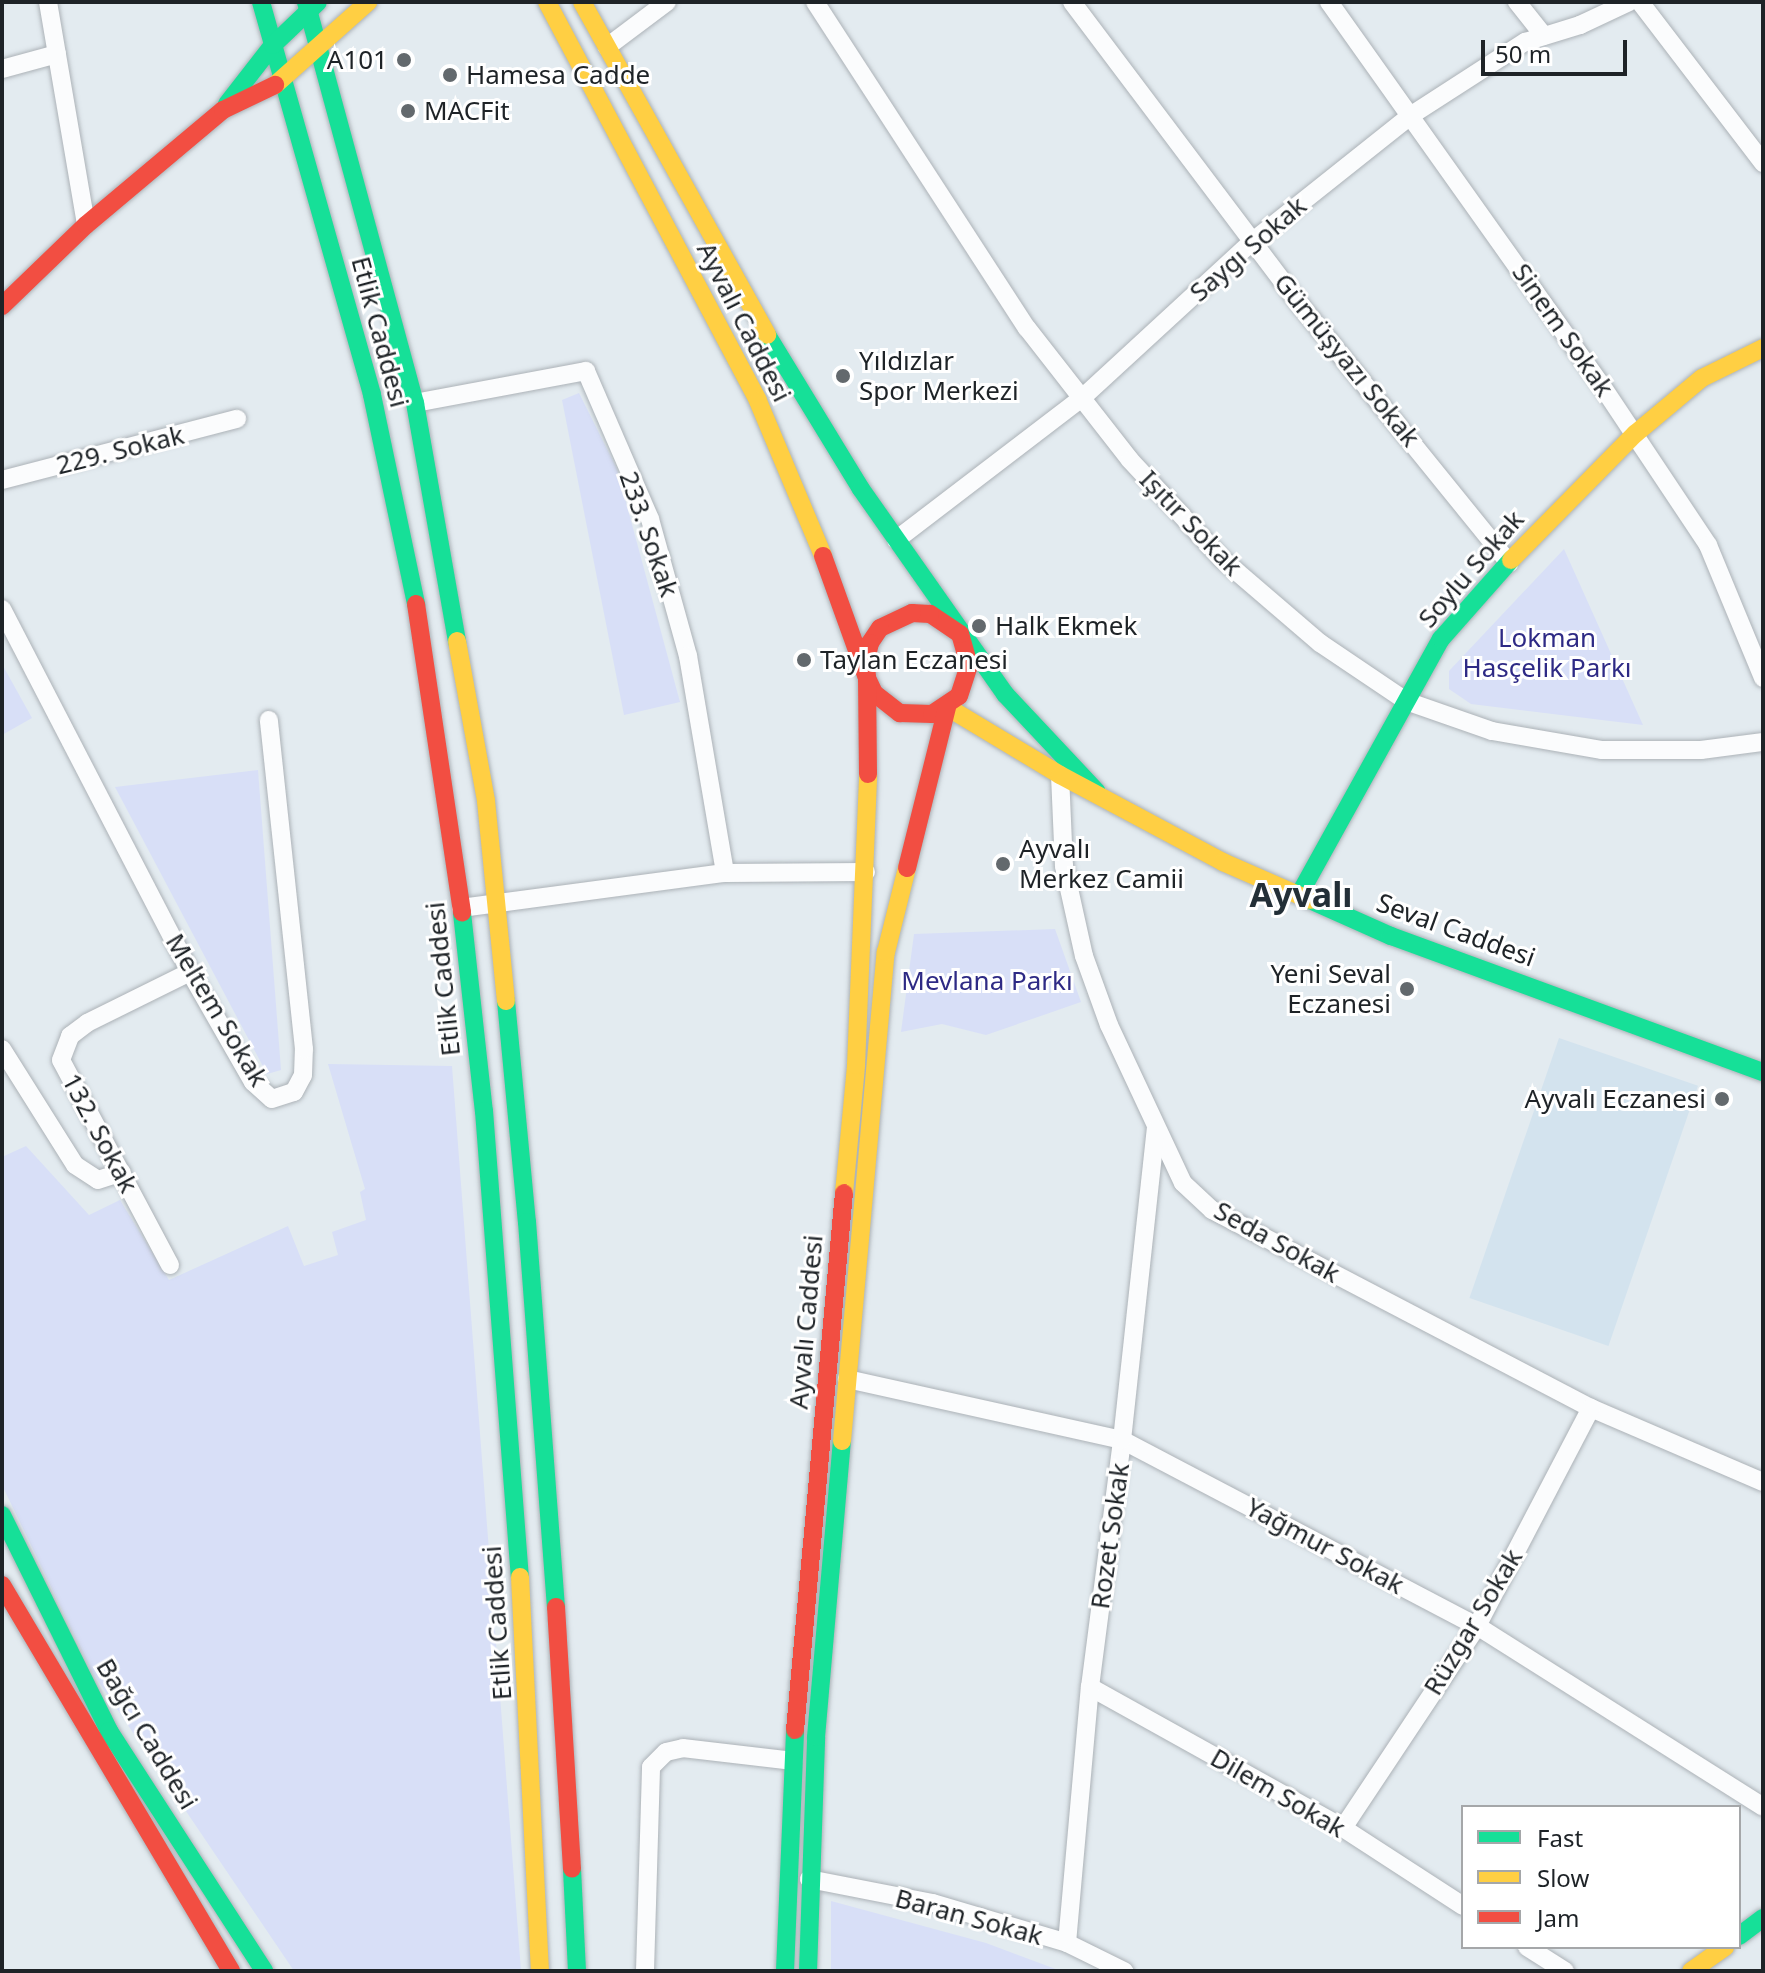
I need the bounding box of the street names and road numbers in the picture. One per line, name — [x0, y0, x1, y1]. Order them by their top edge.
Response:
street label: Saygı Sokak — [1183, 190, 1313, 308]
street label: Ayvalı Caddesi — [690, 237, 798, 407]
street label: Etlik Caddesi — [345, 253, 415, 411]
street label: Sinem Sokak — [1506, 258, 1620, 402]
street label: Gümüşyazı Sokak — [1268, 267, 1426, 453]
street label: 229. Sokak — [53, 419, 187, 481]
street label: Işıtır Sokak — [1133, 464, 1249, 582]
street label: 233. Sokak — [613, 467, 685, 601]
street label: Soylu Sokak — [1412, 504, 1530, 634]
street label: Seval Caddesi — [1372, 887, 1540, 973]
street label: Etlik Caddesi — [419, 900, 467, 1058]
street label: Meltem Sokak — [159, 928, 275, 1092]
street label: 132. Sokak — [56, 1068, 144, 1198]
street label: Seda Sokak — [1209, 1195, 1345, 1289]
street label: Ayvalı Caddesi — [783, 1234, 829, 1410]
street label: Rozet Sokak — [1084, 1461, 1136, 1611]
street label: Yağmur Sokak — [1241, 1491, 1409, 1601]
street label: Rüzgar Sokak — [1417, 1543, 1529, 1701]
street label: Etlik Caddesi — [476, 1545, 518, 1701]
street label: Bağcı Caddesi — [90, 1653, 204, 1815]
street label: Dilem Sokak — [1205, 1742, 1351, 1844]
street label: Baran Sokak — [892, 1882, 1046, 1952]

